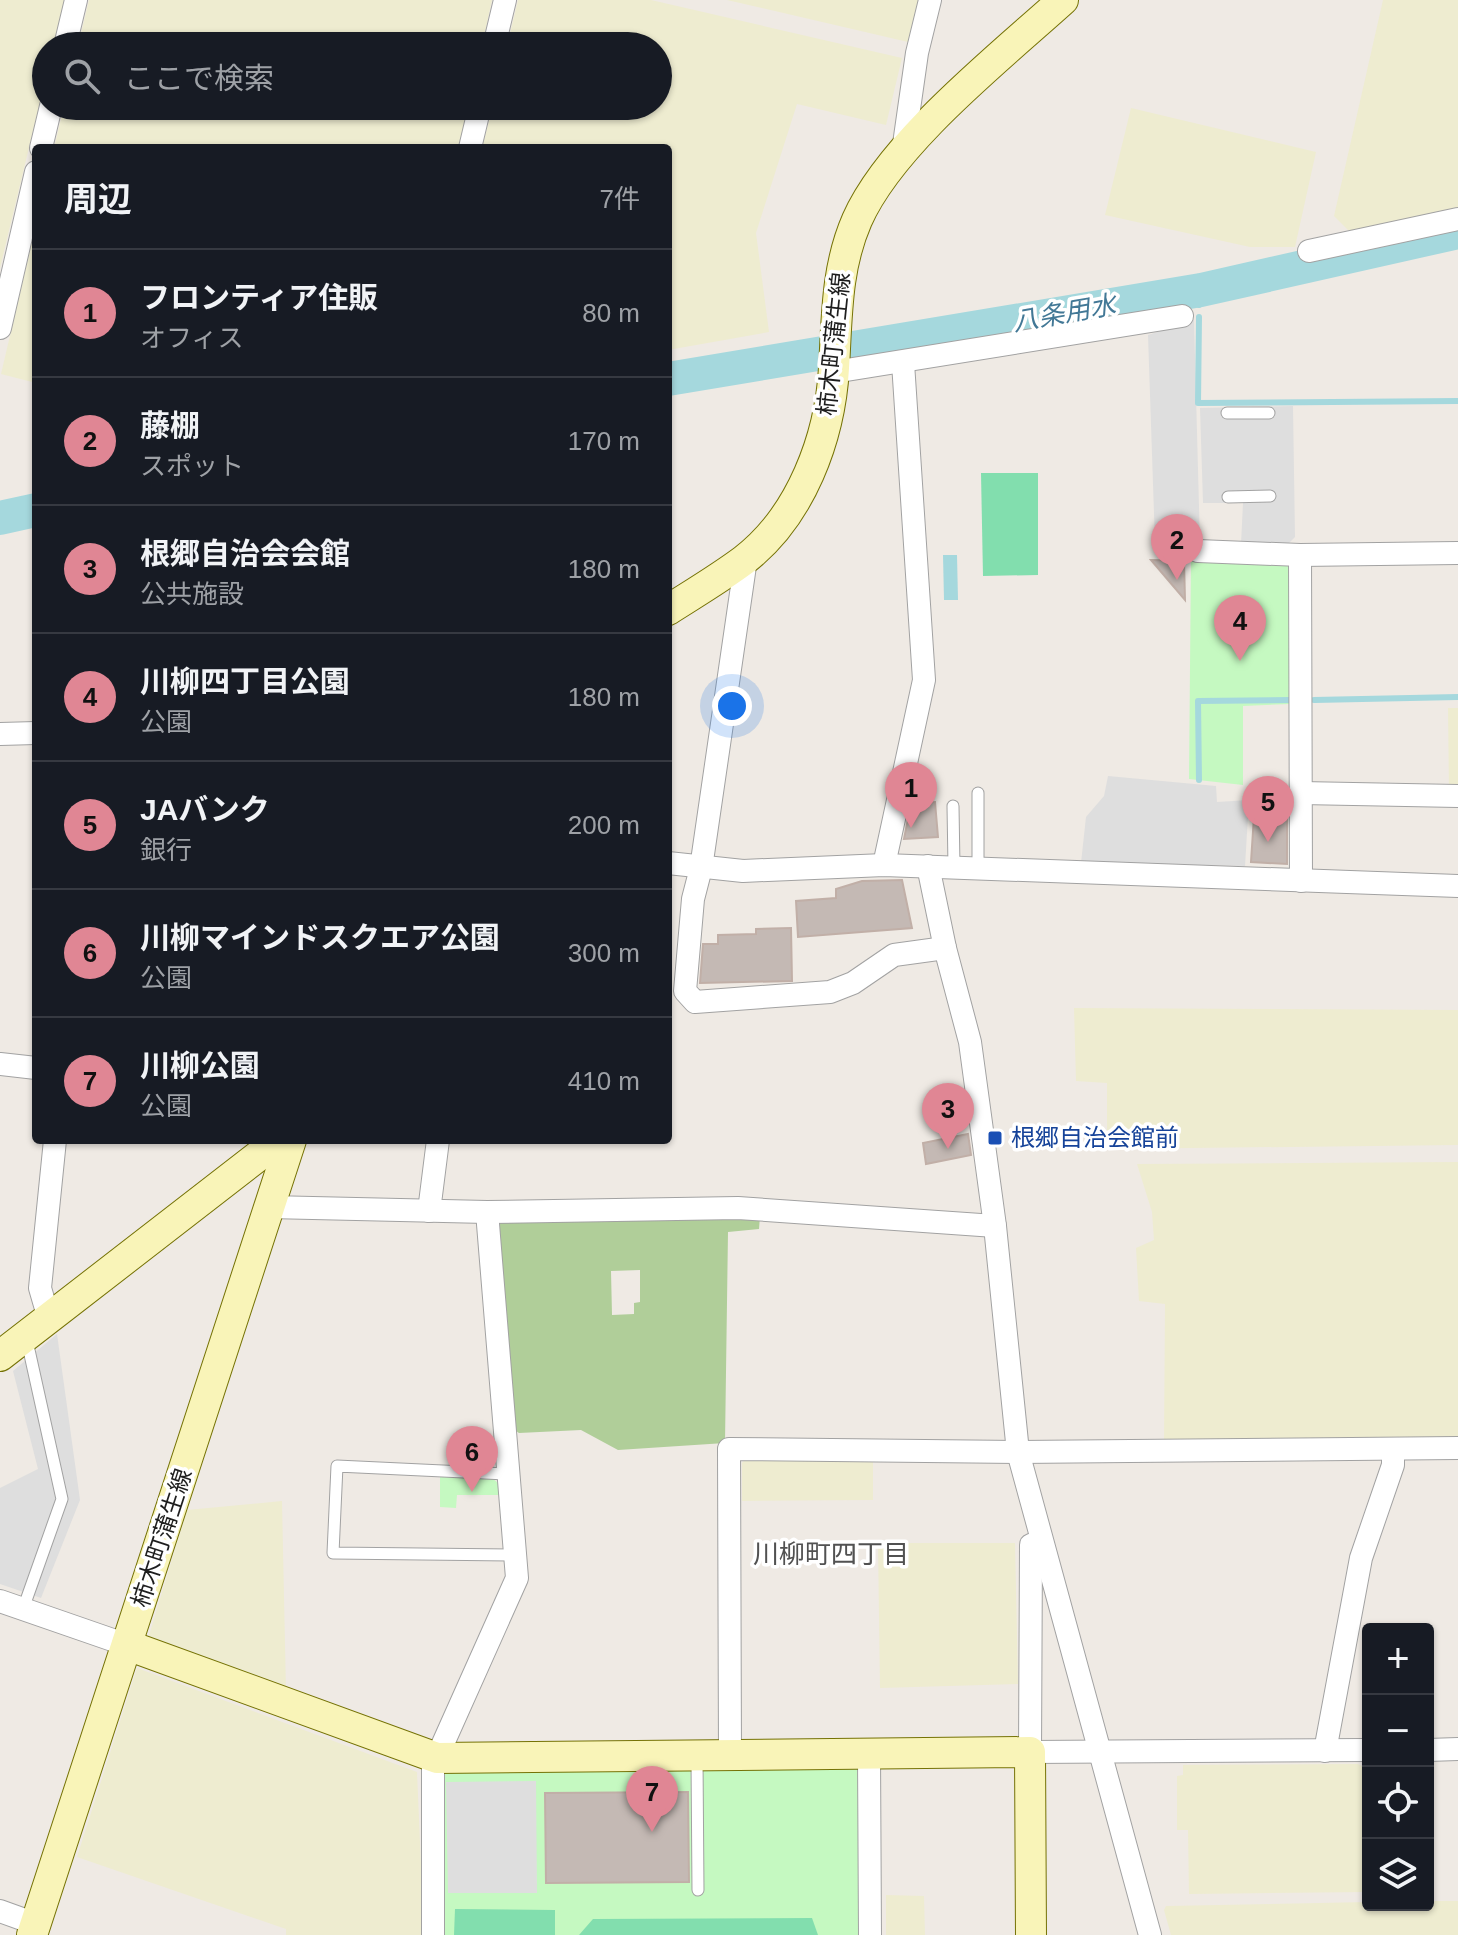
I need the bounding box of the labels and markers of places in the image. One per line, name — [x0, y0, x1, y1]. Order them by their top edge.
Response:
pin: 2 — [1151, 514, 1203, 580]
pin: 4 — [1214, 595, 1266, 661]
pin: 1 — [885, 762, 937, 828]
pin: 5 — [1242, 776, 1294, 842]
pin: 3 — [922, 1083, 974, 1149]
place label: 根郷自治会館前 — [1011, 1124, 1179, 1151]
marker: 根郷自治会館前 — [986, 1129, 1004, 1147]
pin: 6 — [446, 1426, 498, 1492]
pin: 7 — [626, 1766, 678, 1832]

